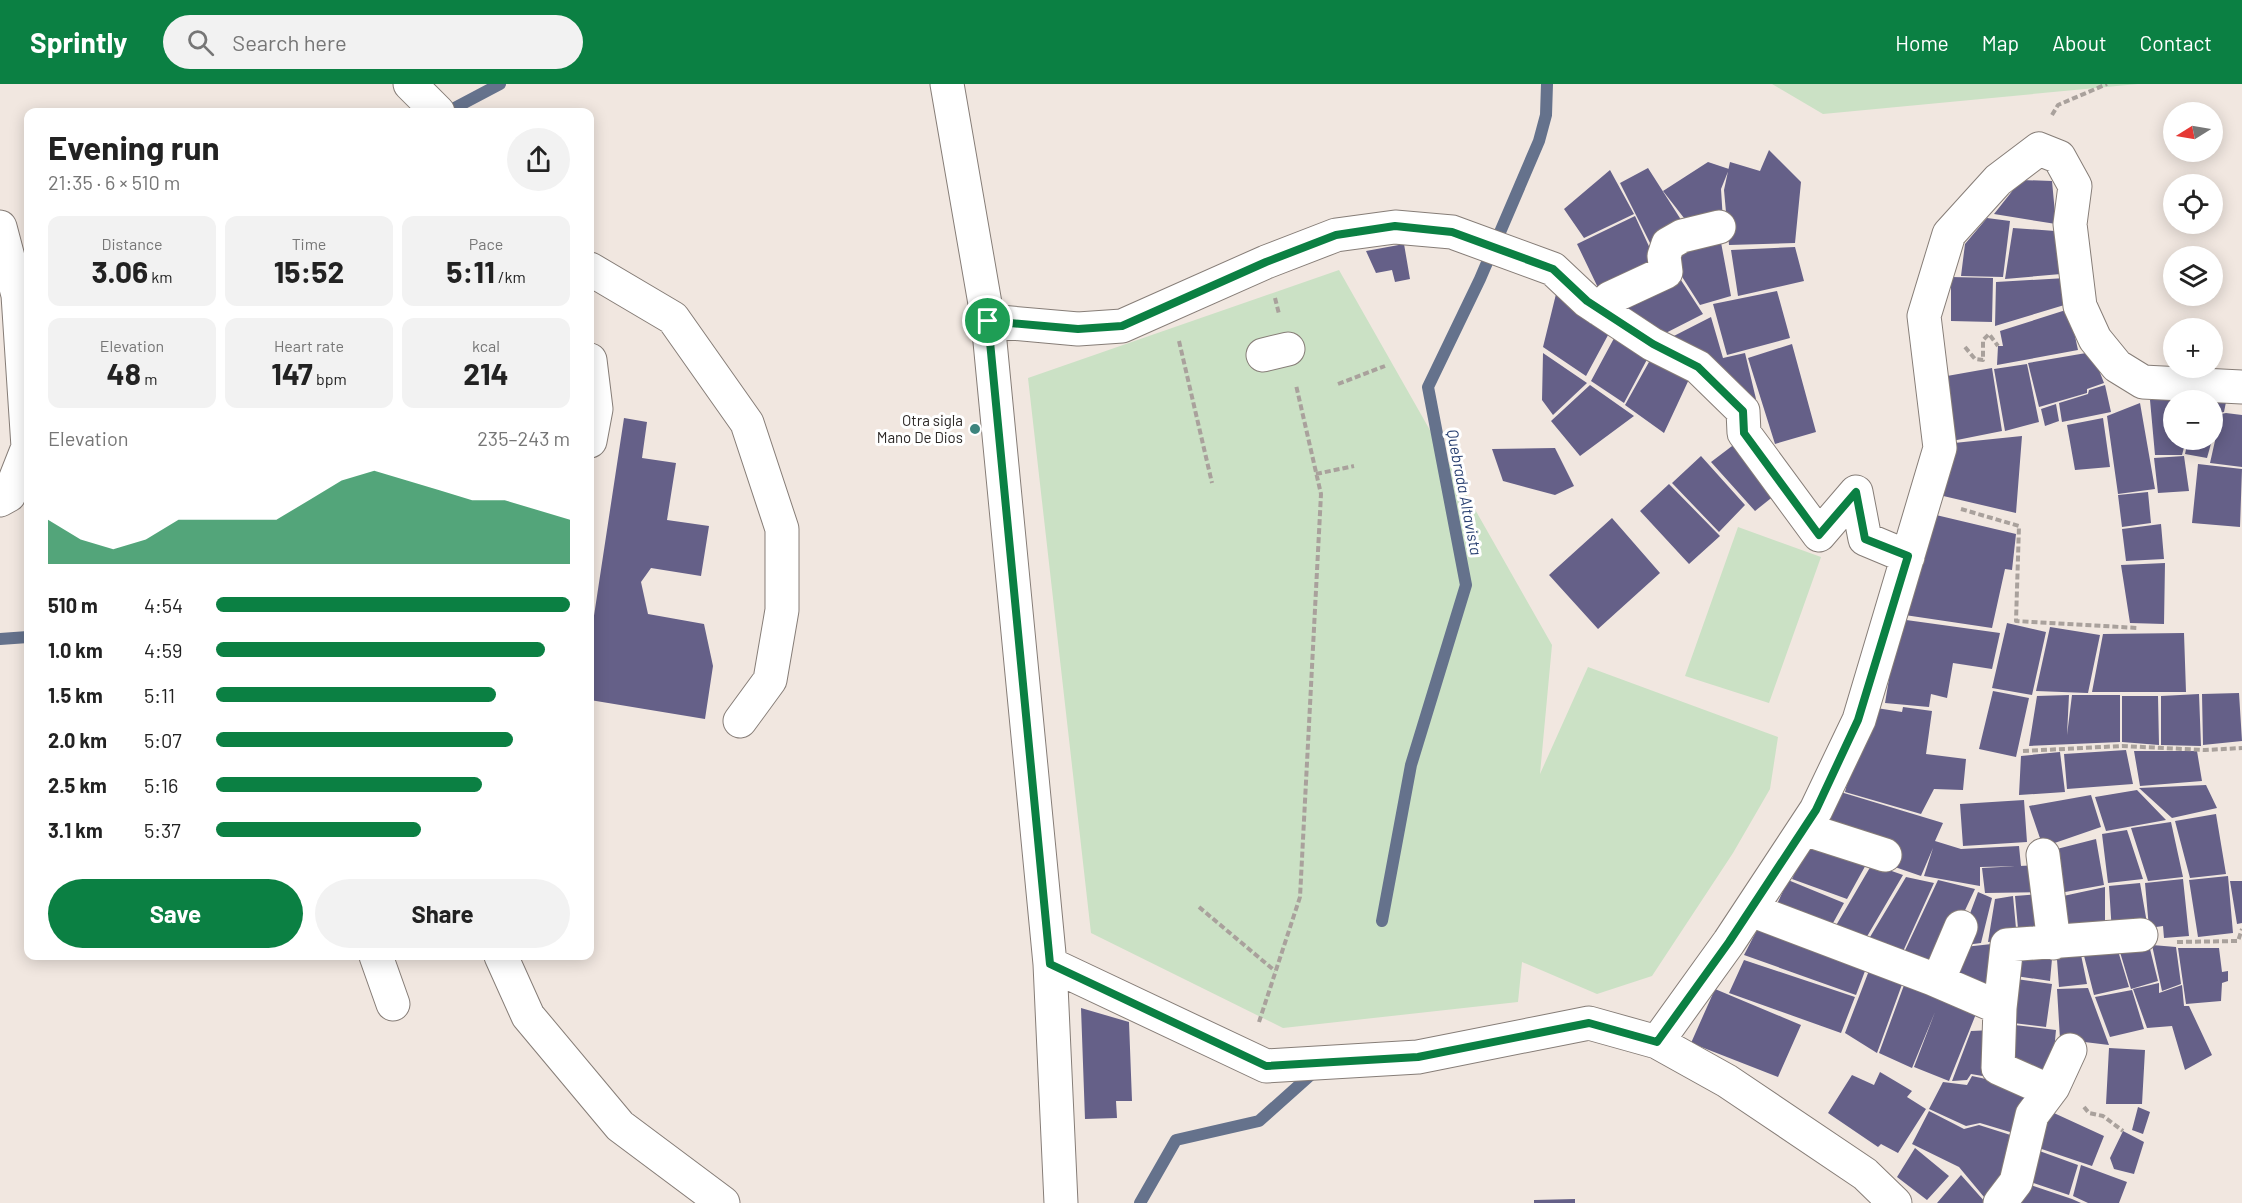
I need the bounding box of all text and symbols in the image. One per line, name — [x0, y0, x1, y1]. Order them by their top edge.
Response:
search box — [163, 15, 583, 69]
text: Sprintly — [30, 25, 127, 59]
icon: search — [184, 26, 217, 59]
text: Search here — [232, 29, 347, 55]
text: Home — [1895, 30, 1949, 55]
text: Map — [1982, 30, 2019, 55]
text: About — [2052, 30, 2107, 55]
text: Contact — [2140, 30, 2212, 55]
north arrow — [2163, 102, 2223, 162]
map controls — [2163, 102, 2223, 450]
text: Evening run — [48, 127, 220, 167]
button: share — [507, 128, 570, 191]
text: 21:35 · 6 × 510 m — [48, 170, 180, 194]
button: locate — [2163, 174, 2223, 234]
text: Distance — [102, 234, 162, 253]
text: Time — [292, 234, 326, 253]
text: Pace — [469, 234, 503, 253]
button: layers — [2163, 246, 2223, 306]
text: 3.06 — [91, 253, 148, 289]
text: 15:52 — [274, 253, 344, 289]
text: 5:11 — [446, 253, 495, 289]
text: km — [148, 267, 173, 286]
text: /km — [495, 267, 526, 286]
pin — [962, 295, 1013, 346]
icon: arrive — [971, 304, 1004, 337]
button: + — [2163, 318, 2223, 378]
text: Elevation — [100, 336, 164, 355]
text: Heart rate — [274, 336, 344, 355]
text: kcal — [472, 336, 500, 355]
text: 48 — [107, 355, 141, 391]
text: 147 — [271, 355, 313, 391]
text: 214 — [463, 355, 509, 391]
text: m — [141, 369, 157, 388]
text: bpm — [313, 369, 347, 388]
button: − — [2163, 390, 2223, 450]
place label: Otra sigla Mano De Dios — [877, 411, 963, 446]
marker: Otra sigla Mano De Dios — [968, 422, 982, 436]
text: Elevation — [48, 426, 129, 450]
text: 235–243 m — [477, 426, 570, 450]
water label: Quebrada Altavista — [1443, 427, 1487, 557]
text: 510 m — [48, 593, 98, 617]
text: 4:54 — [144, 593, 183, 617]
text: 1.0 km — [48, 638, 103, 662]
text: 4:59 — [144, 638, 183, 662]
text: 1.5 km — [48, 683, 103, 707]
text: 5:11 — [144, 683, 175, 707]
text: 2.0 km — [48, 728, 107, 752]
text: 5:07 — [144, 728, 182, 752]
text: 2.5 km — [48, 773, 107, 797]
text: 5:16 — [144, 773, 178, 797]
text: 3.1 km — [48, 818, 103, 842]
text: 5:37 — [144, 818, 181, 842]
button: Save — [48, 879, 303, 948]
button: Share — [315, 879, 570, 948]

